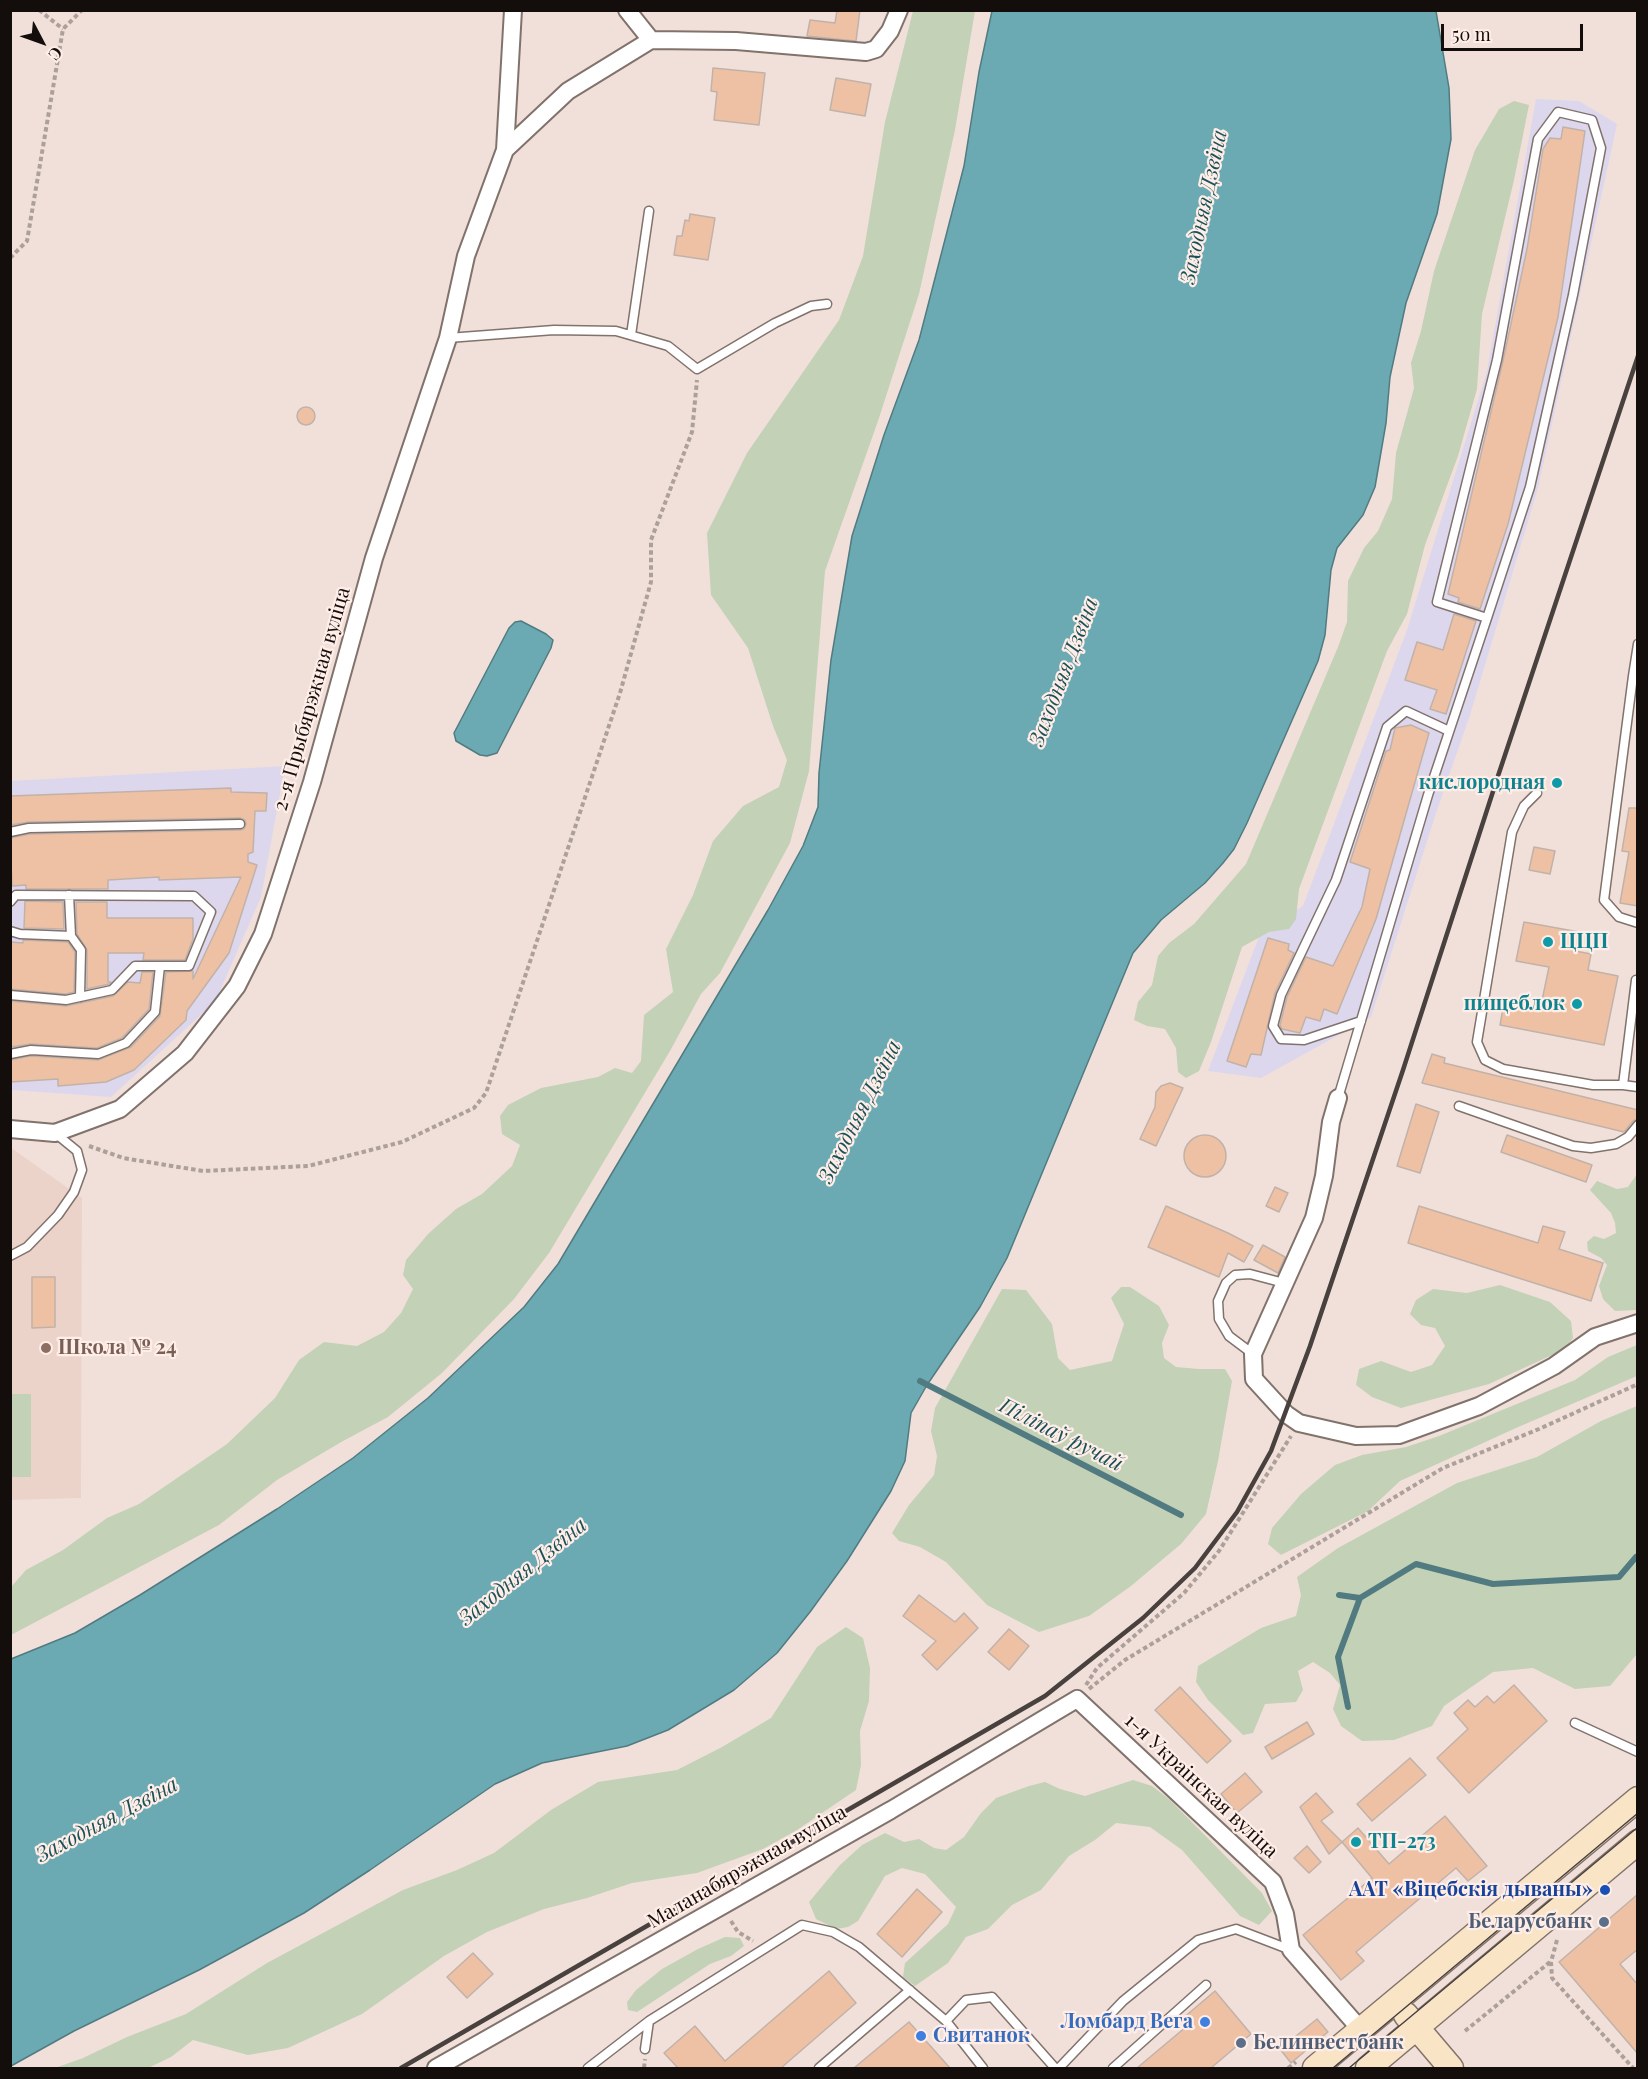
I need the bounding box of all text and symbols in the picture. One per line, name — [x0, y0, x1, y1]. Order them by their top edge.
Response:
north arrow — [12, 12, 72, 72]
scale bar — [1444, 12, 1586, 50]
text: 50 m — [1452, 22, 1491, 46]
text: С — [44, 43, 68, 65]
water label: Заходняя Дзвіна — [1175, 128, 1233, 286]
street label: 2-я Прыбярэжная вуліца — [269, 584, 355, 814]
water label: Заходняя Дзвіна — [1024, 594, 1104, 750]
place label: кислородная — [1419, 771, 1545, 795]
marker: кислородная — [1550, 776, 1564, 790]
place label: ЦЦП — [1560, 930, 1608, 954]
marker: ЦЦП — [1541, 935, 1555, 949]
place label: пищеблок — [1464, 992, 1565, 1016]
marker: пищеблок — [1570, 997, 1584, 1011]
water label: Заходняя Дзвіна — [813, 1036, 907, 1188]
place label: Школа № 24 — [58, 1336, 177, 1360]
marker: Школа № 24 — [39, 1341, 53, 1355]
water label: Піліпаў ручай — [995, 1393, 1127, 1477]
water label: Заходняя Дзвіна — [454, 1513, 592, 1631]
street label: 1-я Украінская вуліца — [1119, 1709, 1283, 1863]
water label: Заходняя Дзвіна — [32, 1772, 182, 1868]
street label: Маланабярэжная вуліца — [643, 1800, 851, 1934]
place label: ТП-273 — [1368, 1830, 1436, 1854]
marker: ТП-273 — [1349, 1835, 1363, 1849]
place label: ААТ «Віцебскія дываны» — [1349, 1878, 1593, 1902]
marker: ААТ «Віцебскія дываны» — [1598, 1883, 1612, 1897]
place label: Беларусбанк — [1468, 1910, 1592, 1934]
marker: Беларусбанк — [1597, 1915, 1611, 1929]
place label: Ломбард Вега — [1061, 2010, 1193, 2034]
marker: Ломбард Вега — [1198, 2015, 1212, 2029]
place label: Свитанок — [933, 2024, 1030, 2048]
marker: Свитанок — [914, 2029, 928, 2043]
place label: Белинвестбанк — [1253, 2031, 1404, 2055]
marker: Белинвестбанк — [1234, 2036, 1248, 2050]

